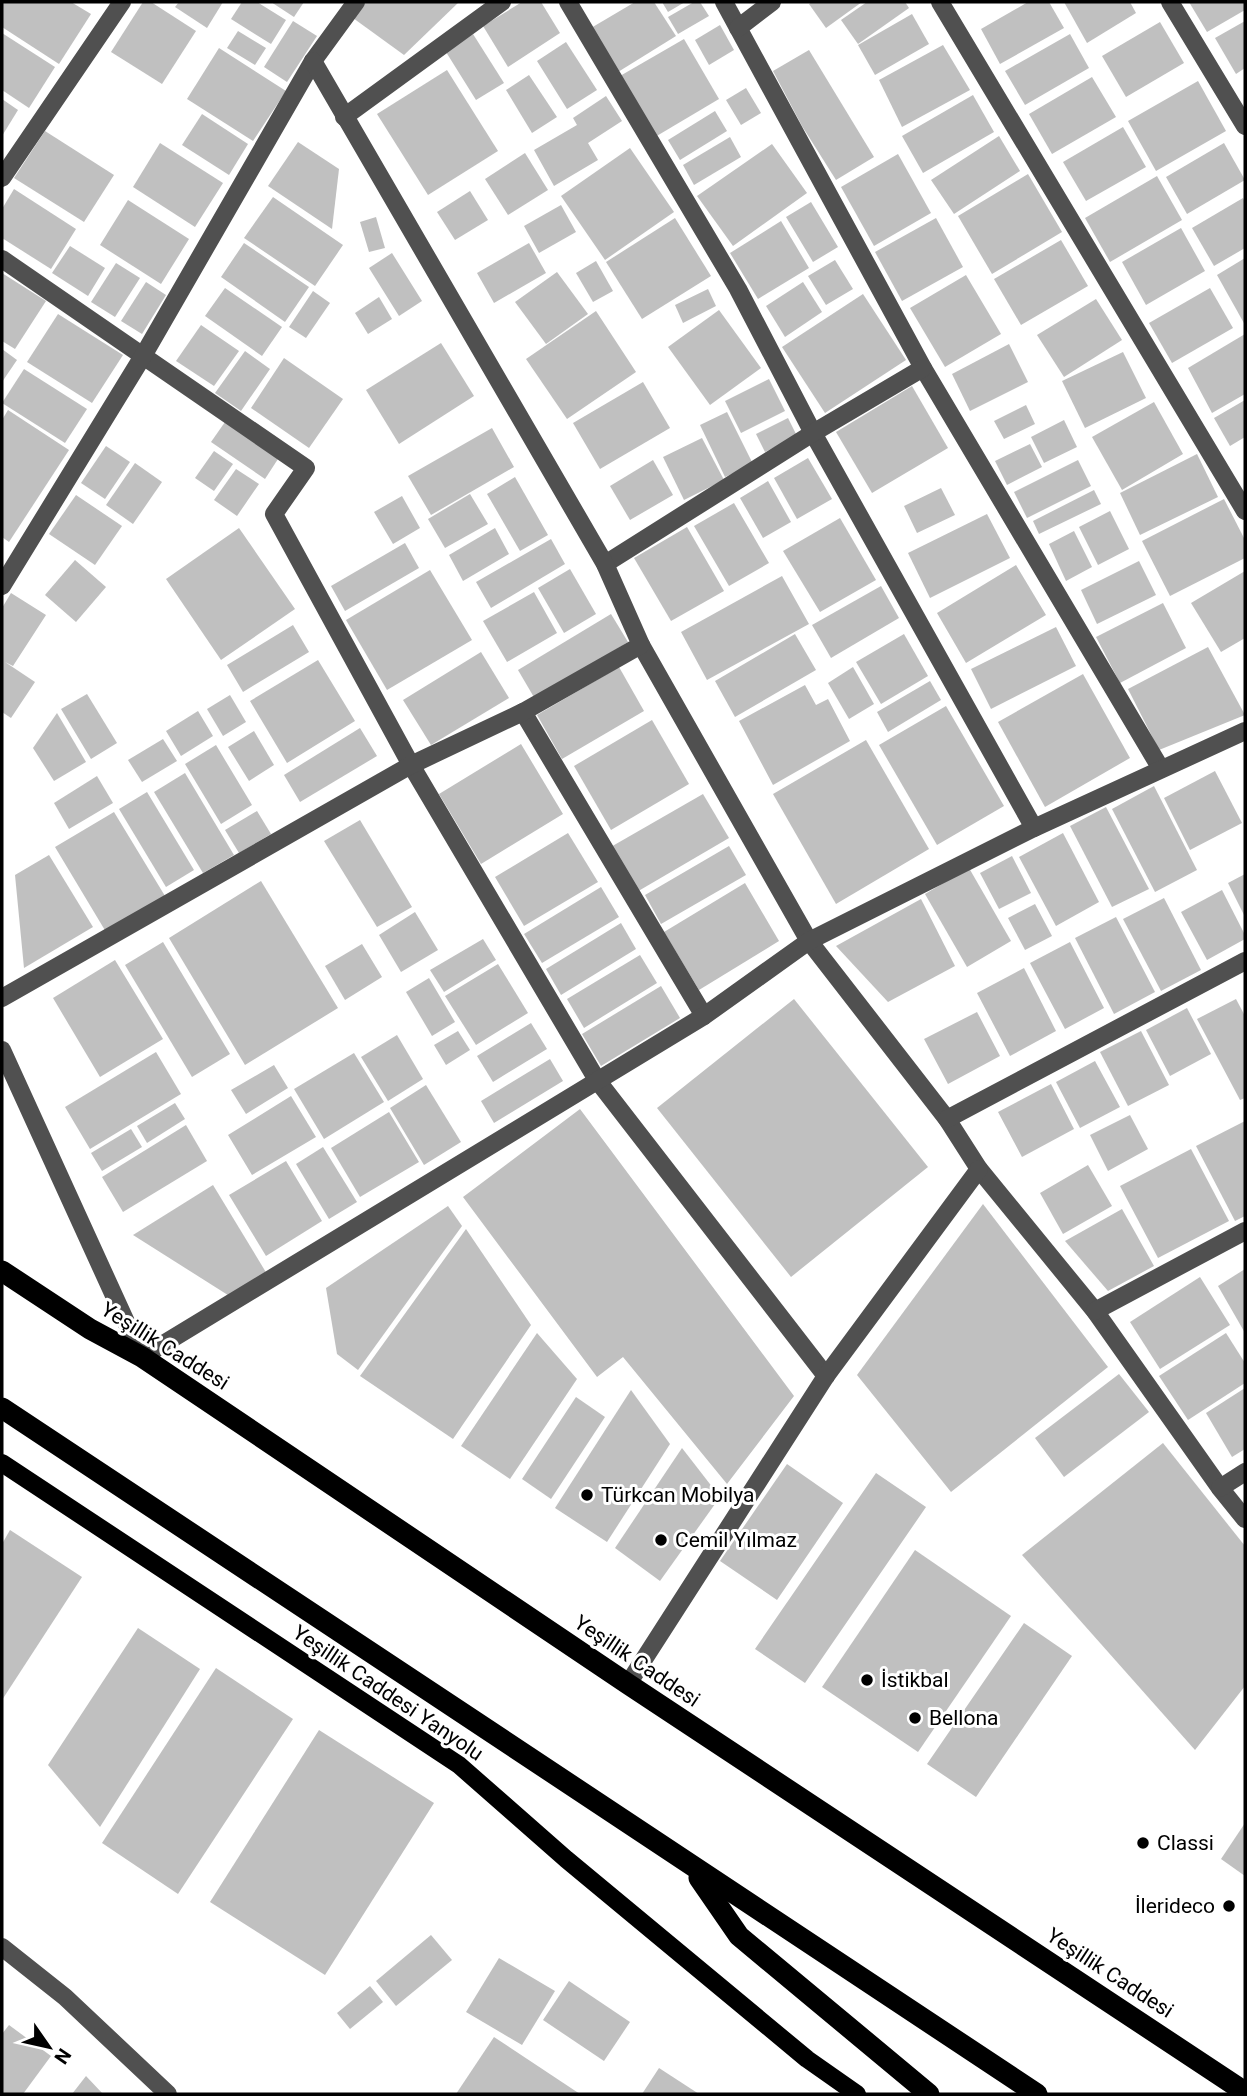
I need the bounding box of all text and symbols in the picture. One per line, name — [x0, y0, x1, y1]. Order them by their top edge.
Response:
street label: Yeşillik Caddesi — [97, 1297, 233, 1395]
place label: Türkcan Mobilya — [601, 1483, 754, 1507]
marker: Türkcan Mobilya — [579, 1487, 595, 1503]
place label: Cemil Yılmaz — [675, 1528, 797, 1552]
marker: Cemil Yılmaz — [653, 1532, 669, 1548]
street label: Yeşillik Caddesi — [570, 1610, 704, 1712]
street label: Yeşillik Caddesi Yanyolu — [288, 1620, 488, 1766]
place label: İstikbal — [881, 1668, 949, 1692]
marker: İstikbal — [859, 1672, 875, 1688]
place label: Bellona — [929, 1706, 998, 1730]
marker: Bellona — [907, 1710, 923, 1726]
place label: Classi — [1157, 1831, 1214, 1855]
marker: Classi — [1135, 1835, 1151, 1851]
place label: İlerideco — [1135, 1894, 1215, 1918]
marker: İlerideco — [1221, 1898, 1237, 1914]
street label: Yeşillik Caddesi — [1042, 1923, 1178, 2023]
north arrow — [14, 2012, 84, 2082]
text: N — [49, 2044, 76, 2068]

